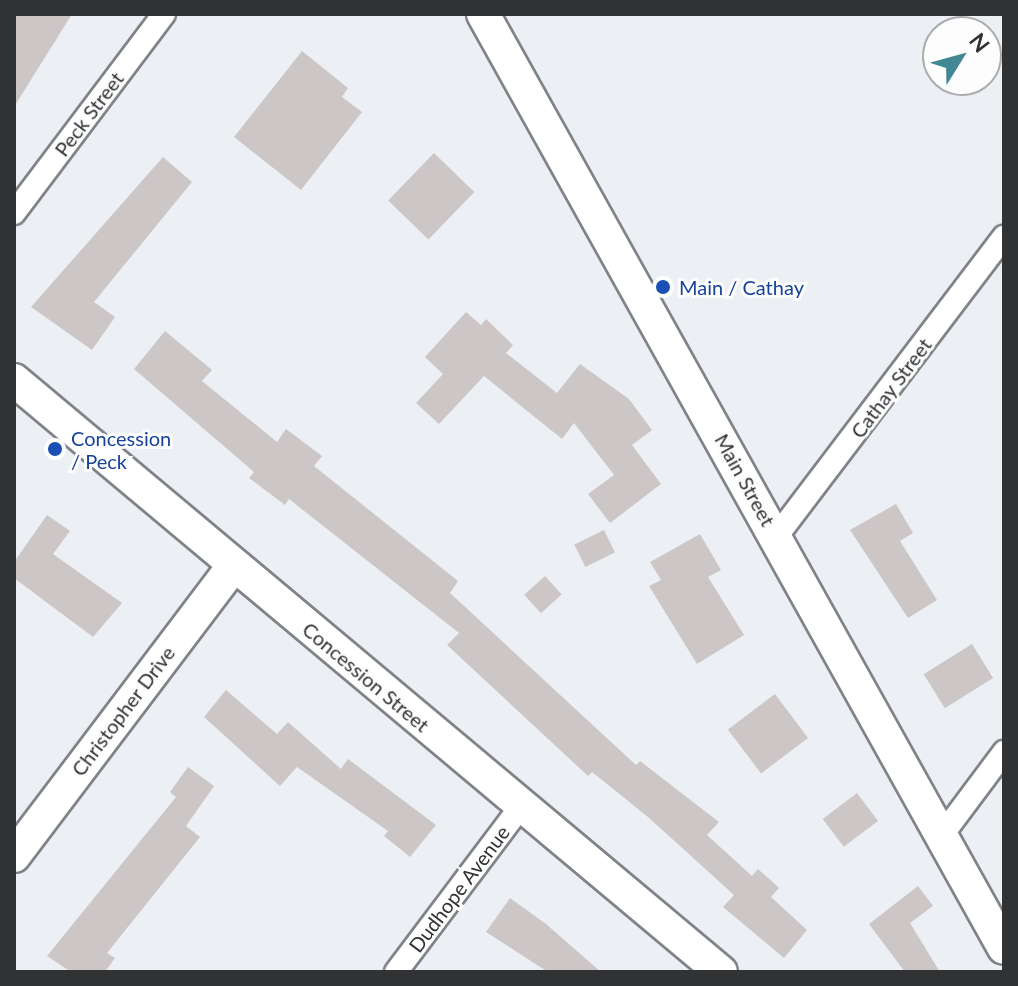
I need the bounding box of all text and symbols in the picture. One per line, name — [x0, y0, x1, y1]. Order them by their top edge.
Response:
north arrow — [922, 16, 1002, 96]
text: N — [964, 28, 996, 57]
street label: Peck Street — [49, 67, 129, 161]
place label: Main / Cathay — [679, 275, 804, 299]
marker: Main / Cathay — [654, 278, 672, 296]
street label: Cathay Street — [846, 333, 936, 443]
place label: Concession / Peck — [71, 426, 171, 473]
street label: Main Street — [710, 430, 780, 530]
marker: Concession / Peck — [46, 440, 64, 458]
street label: Concession Street — [298, 617, 434, 737]
street label: Christopher Drive — [66, 641, 180, 781]
street label: Dudhope Avenue — [403, 821, 515, 957]

